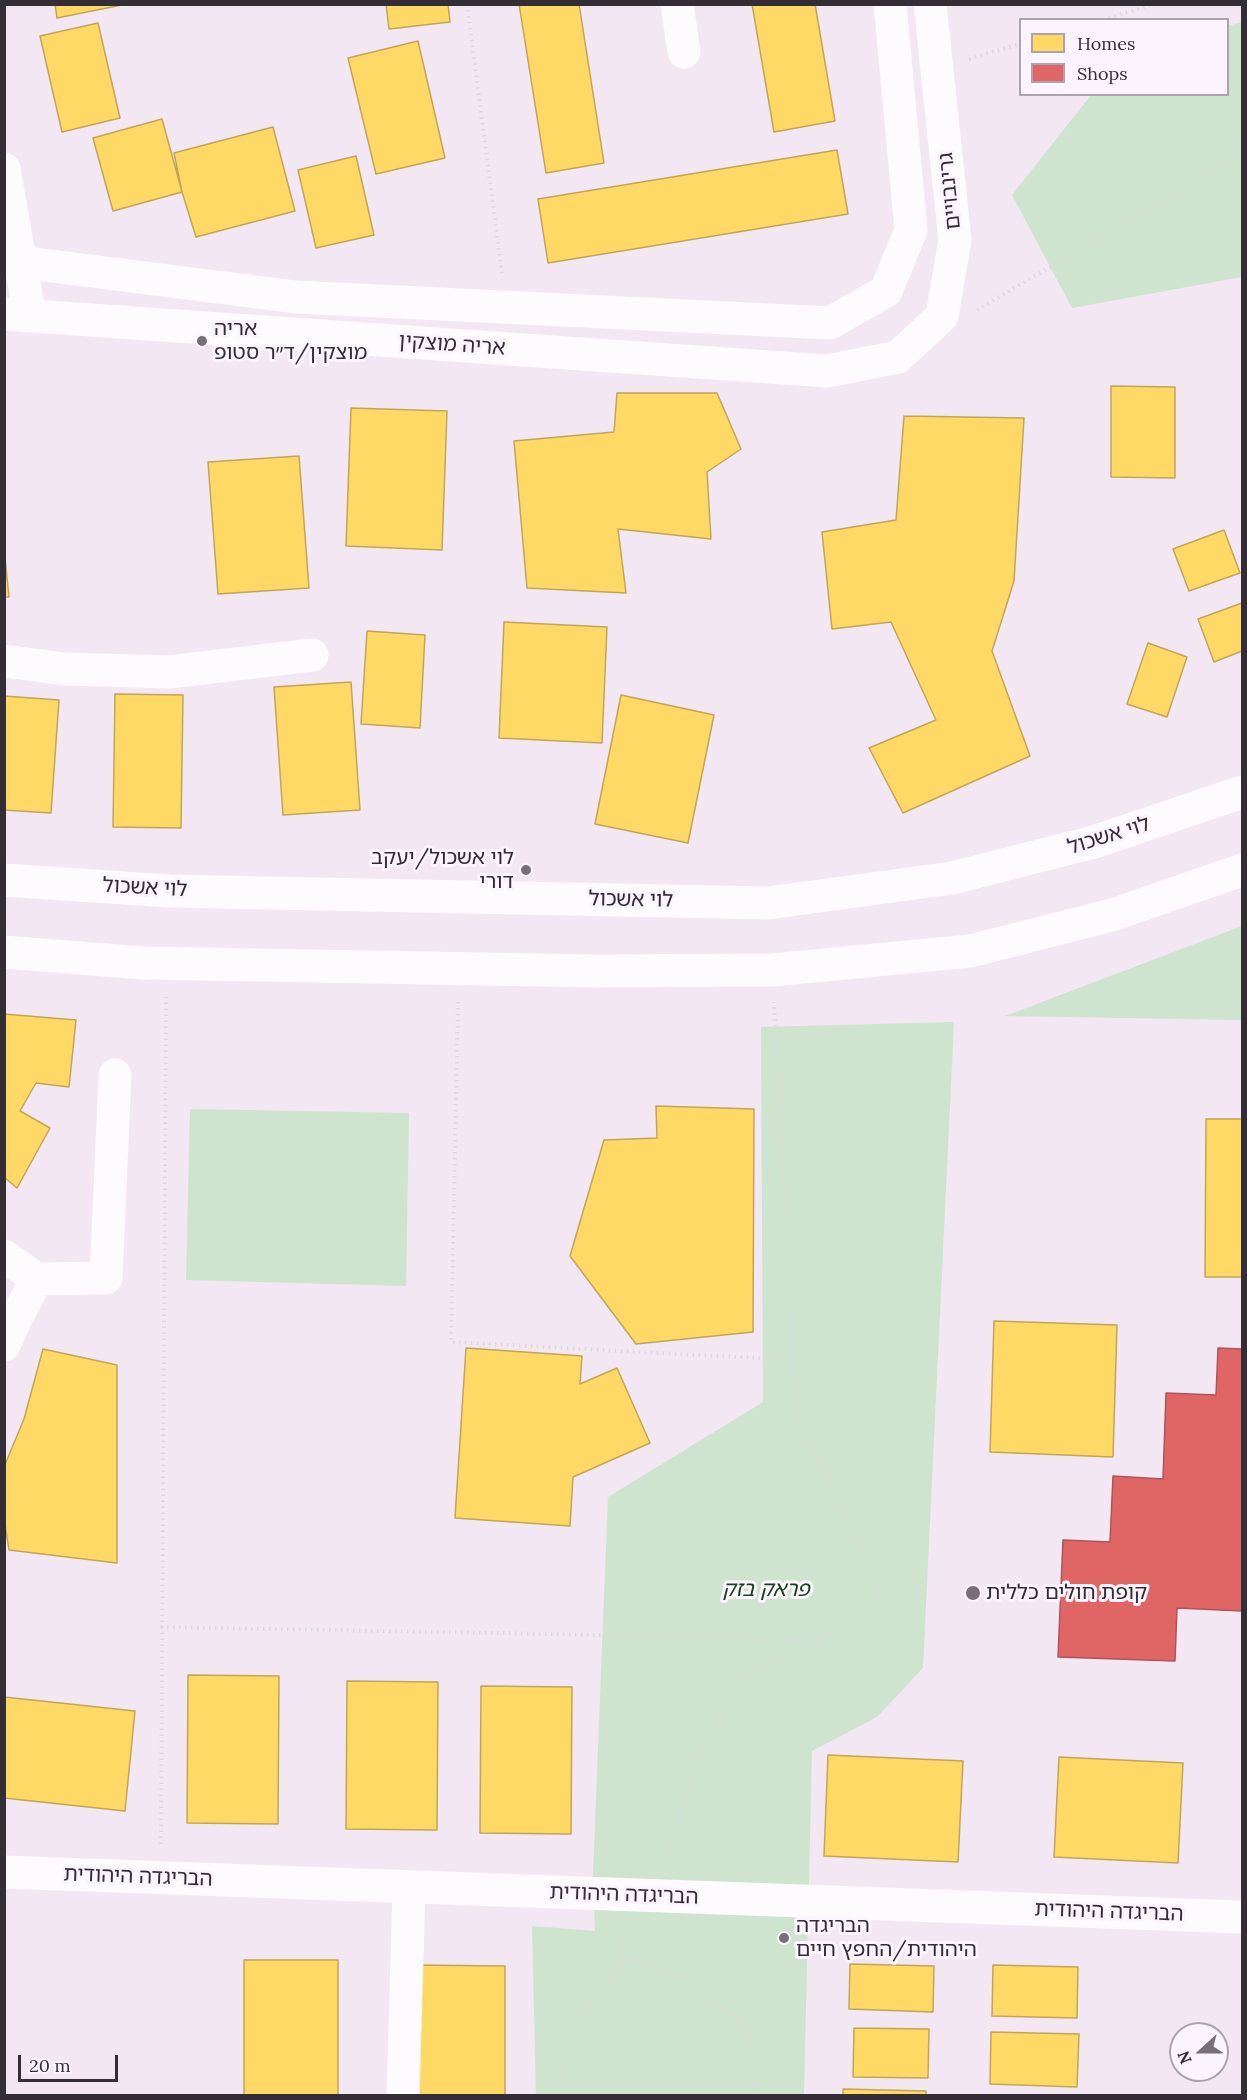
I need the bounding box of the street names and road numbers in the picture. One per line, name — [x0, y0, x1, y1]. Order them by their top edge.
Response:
street label: גרינבויים — [933, 151, 967, 231]
street label: אריה מוצקין — [398, 329, 506, 361]
street label: לוי אשכול — [1065, 812, 1153, 860]
street label: לוי אשכול — [102, 873, 188, 903]
street label: לוי אשכול — [588, 887, 674, 913]
street label: הבריגדה היהודית — [63, 1862, 213, 1892]
street label: הבריגדה היהודית — [549, 1880, 699, 1910]
street label: הבריגדה היהודית — [1034, 1897, 1184, 1927]

